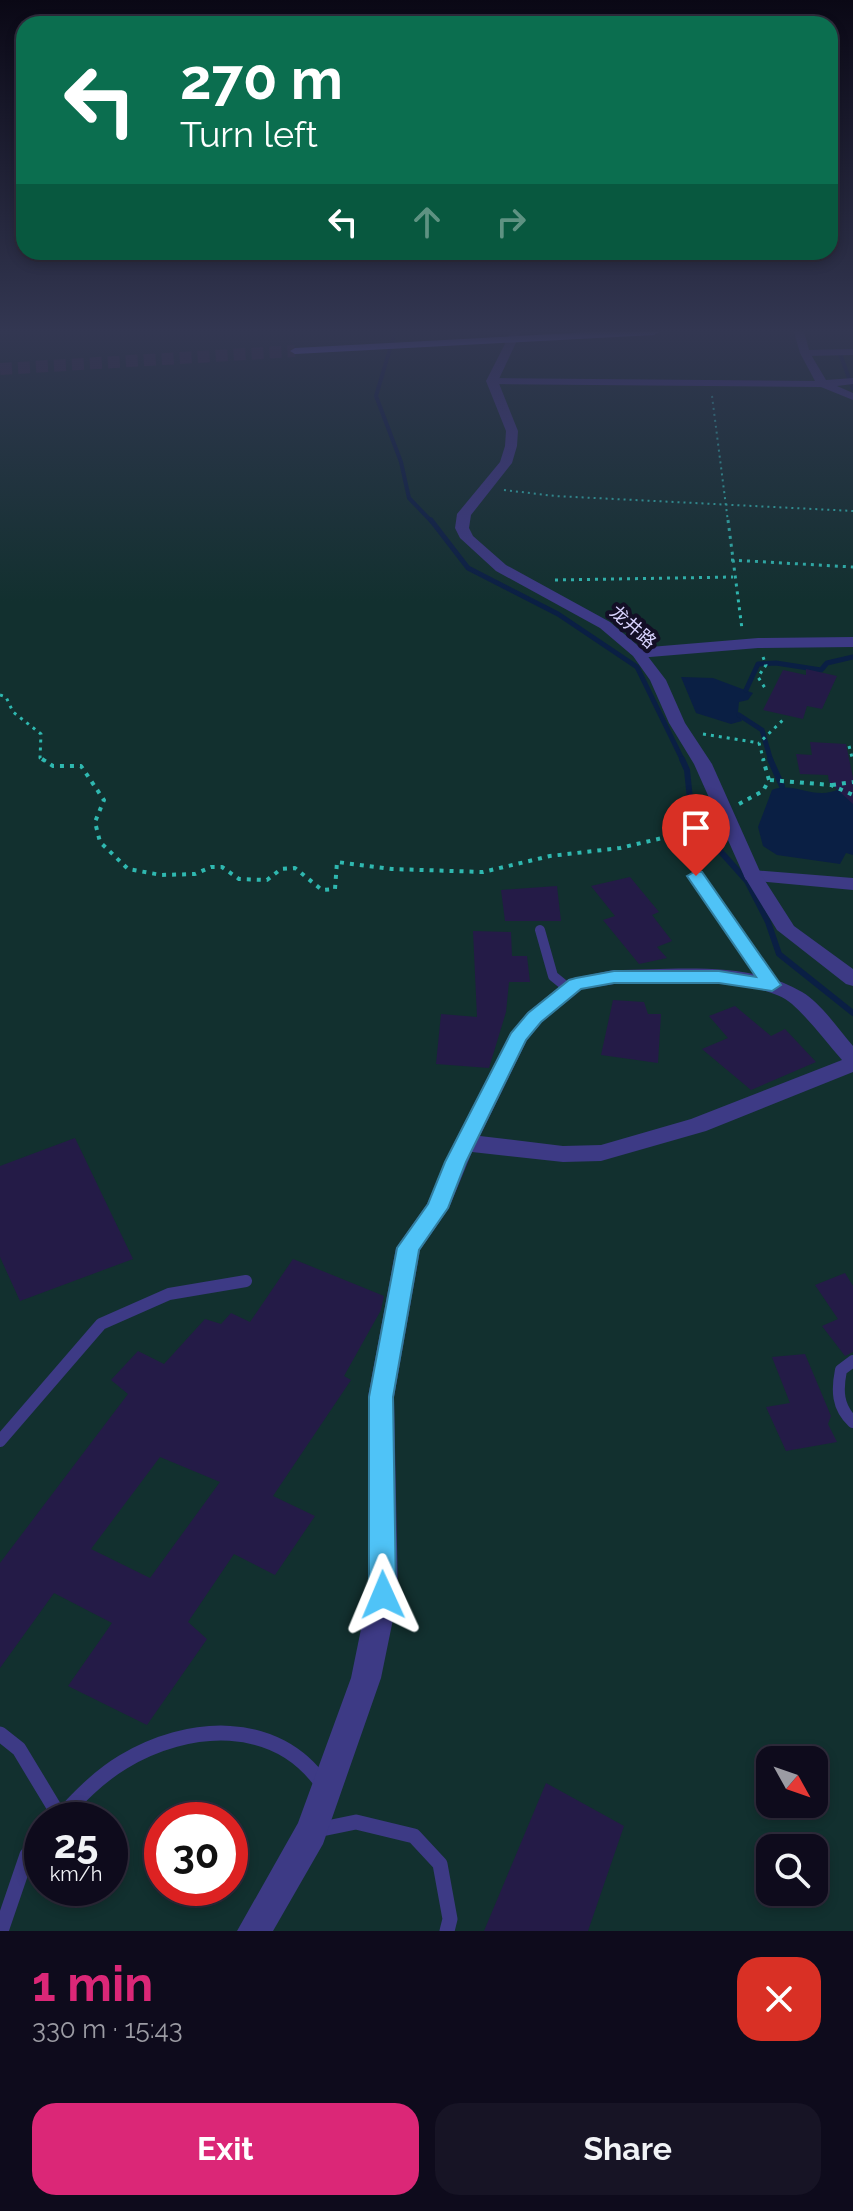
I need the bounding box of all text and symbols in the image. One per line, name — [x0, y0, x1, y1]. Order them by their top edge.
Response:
text: 270 m — [180, 46, 343, 112]
icon: left — [48, 48, 152, 152]
text: Turn left — [180, 113, 318, 155]
icon: left — [321, 200, 365, 244]
icon: ahead — [405, 200, 449, 244]
icon: right — [489, 200, 533, 244]
street label: 龙井路 — [606, 601, 661, 652]
pin — [662, 794, 730, 876]
icon: arrive — [674, 806, 718, 850]
position arrow — [341, 1553, 425, 1637]
north arrow — [756, 1746, 828, 1818]
map controls — [756, 1746, 828, 1906]
speed limit sign: 30 — [144, 1802, 248, 1906]
text: 25 — [54, 1820, 98, 1867]
button: search — [756, 1834, 828, 1906]
text: km/h — [50, 1862, 102, 1886]
text: 1 min — [32, 1956, 153, 2012]
button: close — [737, 1957, 821, 2041]
text: 330 m · 15:43 — [32, 2014, 183, 2044]
button: Exit — [32, 2103, 419, 2195]
button: Share — [435, 2103, 821, 2195]

